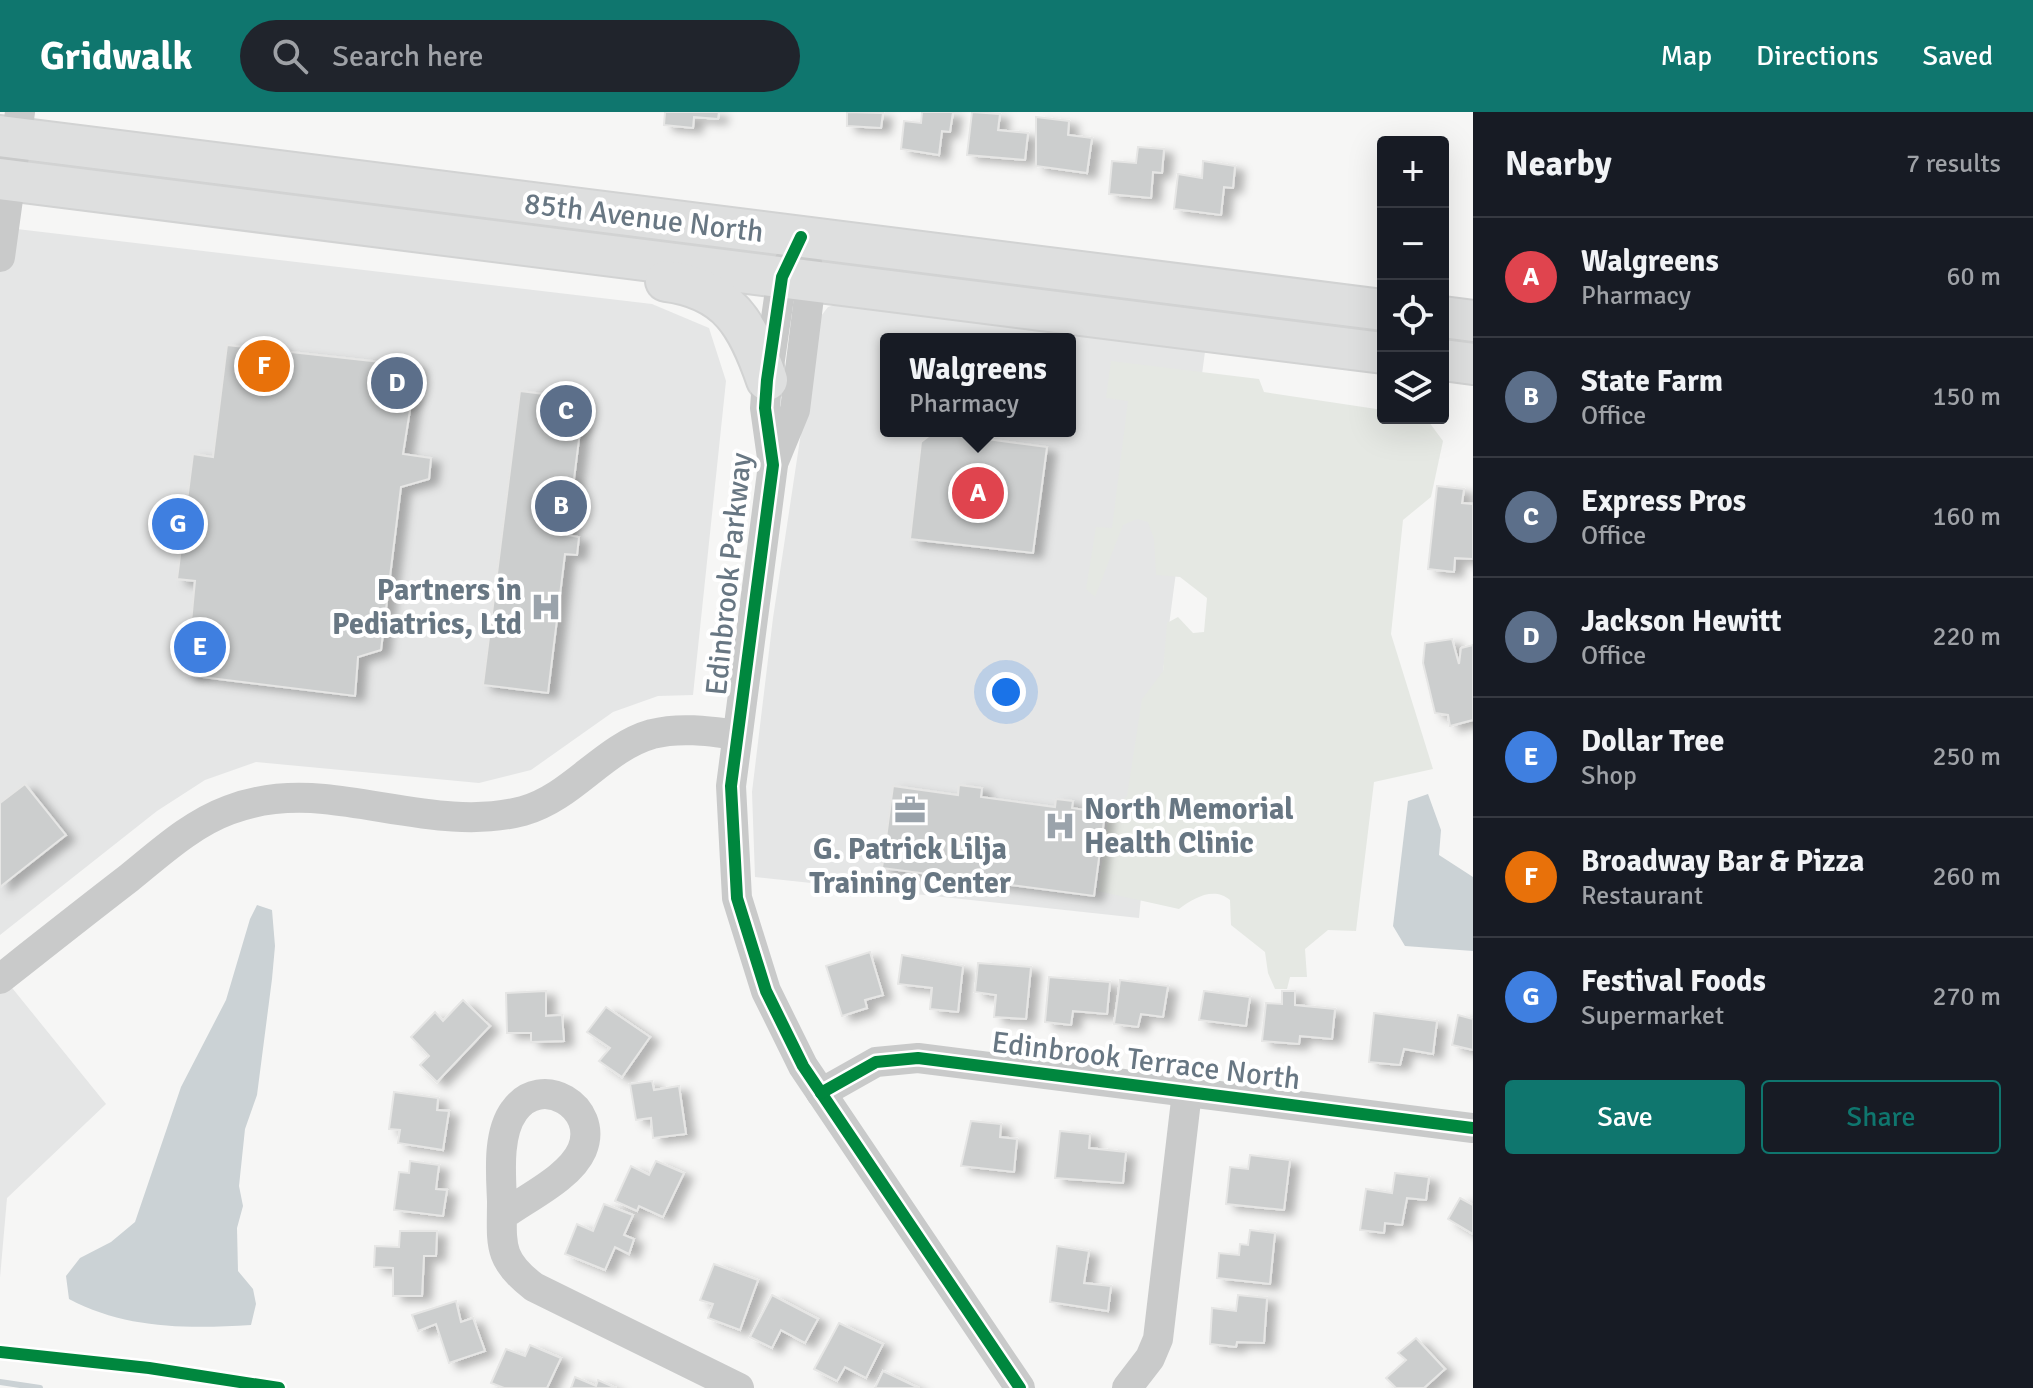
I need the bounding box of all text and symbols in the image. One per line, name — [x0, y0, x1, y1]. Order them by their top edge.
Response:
search box — [240, 20, 800, 92]
text: Gridwalk — [40, 33, 192, 80]
icon: search — [268, 34, 312, 78]
text: Search here — [332, 38, 484, 75]
text: Map — [1660, 39, 1712, 73]
text: Directions — [1756, 39, 1878, 73]
text: Saved — [1922, 39, 1993, 73]
map controls — [1377, 136, 1449, 424]
button: + — [1377, 136, 1449, 208]
text: Nearby — [1505, 143, 1612, 185]
text: 7 results — [1906, 148, 2001, 180]
street label: 85th Avenue North — [522, 185, 766, 251]
button: − — [1377, 208, 1449, 280]
text: Walgreens — [1581, 243, 1719, 280]
text: A — [1523, 261, 1539, 293]
text: 60 m — [1946, 261, 2001, 293]
button: locate — [1377, 280, 1449, 352]
text: Pharmacy — [1581, 280, 1691, 312]
popup — [880, 333, 1076, 437]
pin: F — [238, 336, 290, 396]
text: Walgreens — [909, 351, 1047, 388]
button: layers — [1377, 352, 1449, 424]
pin: D — [371, 353, 423, 413]
text: State Farm — [1581, 363, 1723, 400]
pin: C — [540, 381, 592, 441]
text: B — [1523, 381, 1539, 413]
text: 150 m — [1932, 381, 2001, 413]
text: Pharmacy — [909, 388, 1019, 420]
text: Office — [1581, 400, 1646, 432]
street label: Edinbrook Parkway — [698, 451, 760, 697]
pin: A — [952, 463, 1004, 523]
pin: B — [535, 476, 587, 536]
text: Express Pros — [1581, 483, 1746, 520]
pin: G — [152, 494, 204, 554]
text: C — [1523, 501, 1539, 533]
text: 160 m — [1932, 501, 2001, 533]
text: Office — [1581, 520, 1646, 552]
place label: Partners in Pediatrics, Ltd — [332, 572, 522, 643]
hospital icon: Partners in Pediatrics, Ltd — [529, 590, 563, 624]
text: Jackson Hewitt — [1581, 603, 1781, 640]
pin: E — [174, 617, 226, 677]
text: D — [1522, 621, 1540, 653]
text: 220 m — [1932, 621, 2001, 653]
text: Office — [1581, 640, 1646, 672]
your location — [986, 672, 1026, 712]
text: Dollar Tree — [1581, 723, 1724, 760]
text: E — [1524, 741, 1538, 773]
text: 250 m — [1932, 741, 2001, 773]
text: Shop — [1581, 760, 1637, 792]
place label: North Memorial Health Clinic — [1084, 791, 1294, 862]
office icon: G. Patrick Lilja Training Center — [893, 793, 927, 827]
hospital icon: North Memorial Health Clinic — [1043, 809, 1077, 843]
place label: G. Patrick Lilja Training Center — [809, 831, 1011, 902]
text: Broadway Bar & Pizza — [1581, 843, 1864, 880]
text: F — [1524, 861, 1538, 893]
text: 260 m — [1932, 861, 2001, 893]
text: Restaurant — [1581, 880, 1703, 912]
text: Festival Foods — [1581, 963, 1766, 1000]
text: G — [1522, 981, 1540, 1013]
text: 270 m — [1932, 981, 2001, 1013]
text: Supermarket — [1581, 1000, 1724, 1032]
street label: Edinbrook Terrace North — [990, 1024, 1302, 1098]
button: Save — [1505, 1080, 1745, 1154]
button: Share — [1761, 1080, 2001, 1154]

